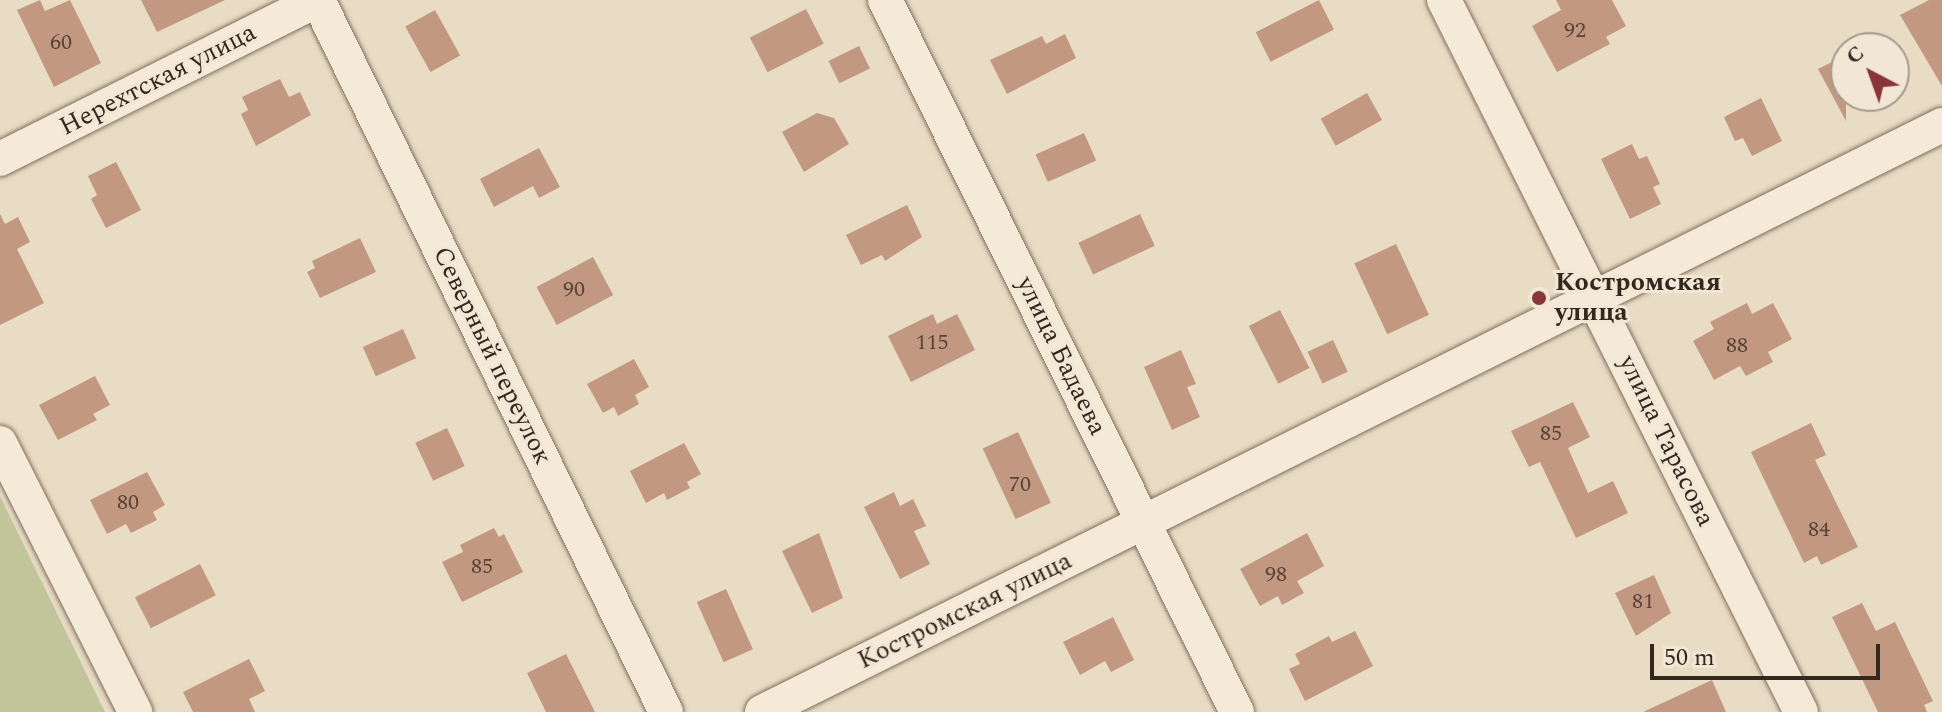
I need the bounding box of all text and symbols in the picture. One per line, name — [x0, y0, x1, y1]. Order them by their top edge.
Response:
street label: Нерехтская улица — [55, 17, 261, 143]
house number: 92 — [1564, 18, 1586, 44]
house number: 60 — [50, 30, 72, 56]
north arrow — [1830, 32, 1910, 112]
text: С — [1839, 37, 1872, 73]
street label: Северный переулок — [426, 242, 558, 470]
place label: Костромская улица — [1555, 267, 1721, 328]
street label: улица Бадаева — [1009, 272, 1113, 440]
house number: 90 — [563, 277, 585, 303]
marker: Костромская улица — [1530, 289, 1548, 307]
house number: 115 — [916, 330, 948, 356]
house number: 88 — [1726, 333, 1748, 359]
street label: улица Тарасова — [1611, 350, 1721, 532]
house number: 85 — [1540, 421, 1562, 447]
house number: 70 — [1009, 472, 1031, 498]
house number: 80 — [117, 490, 139, 516]
house number: 84 — [1808, 517, 1830, 543]
street label: Костромская улица — [853, 546, 1077, 676]
house number: 85 — [471, 554, 493, 580]
house number: 98 — [1265, 562, 1287, 588]
house number: 81 — [1632, 589, 1654, 615]
scale bar — [1654, 628, 1884, 678]
text: 50 m — [1664, 640, 1715, 676]

